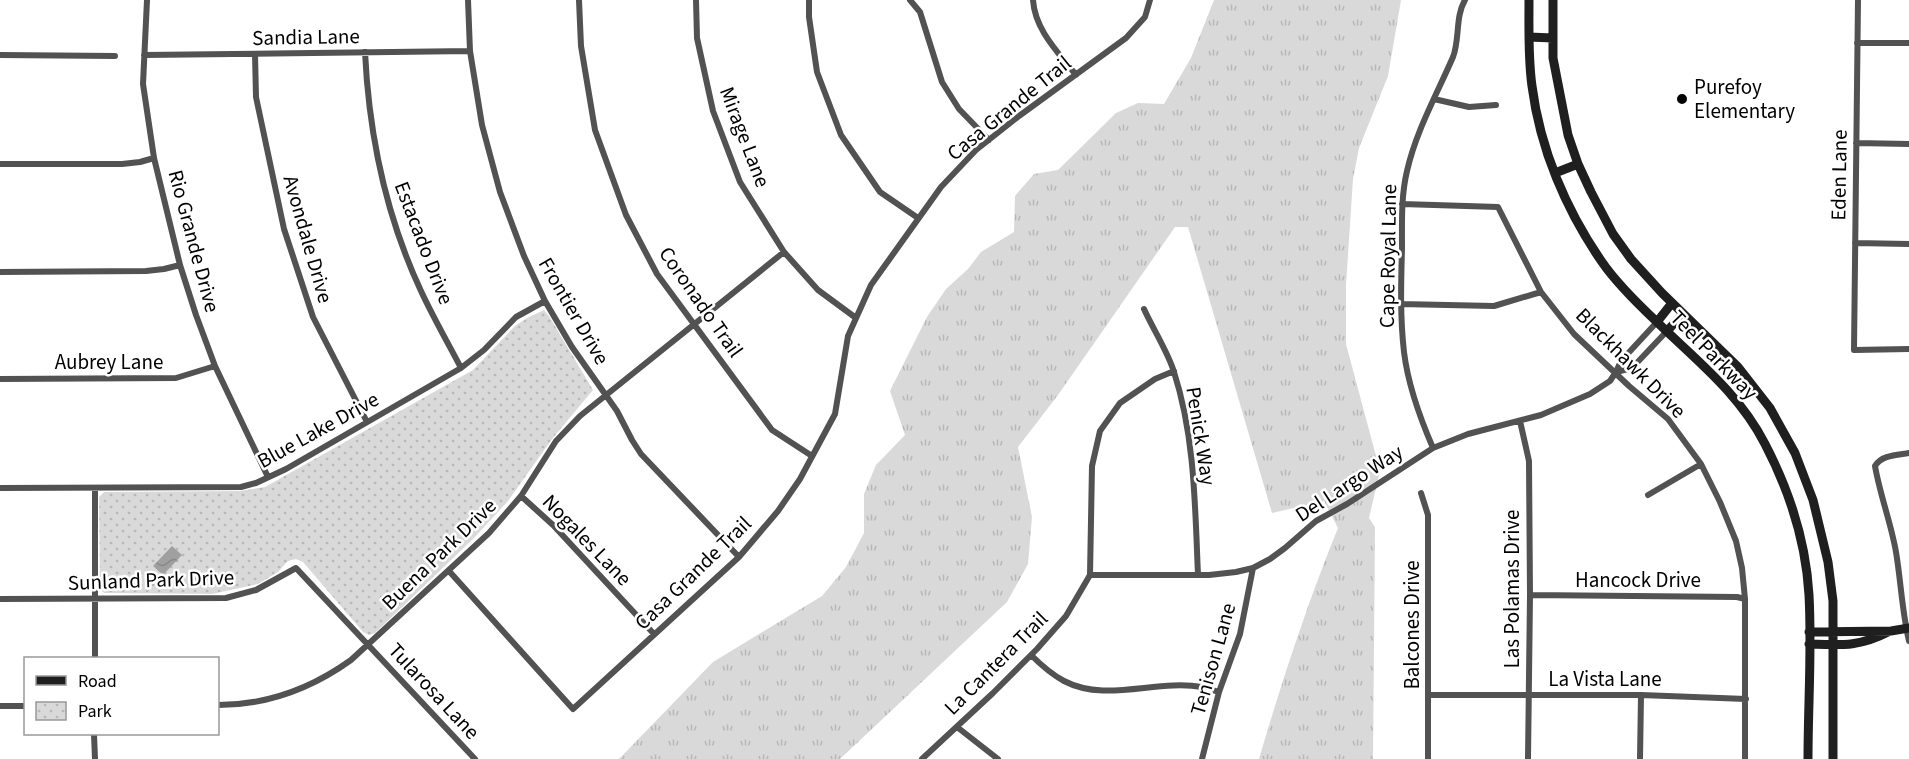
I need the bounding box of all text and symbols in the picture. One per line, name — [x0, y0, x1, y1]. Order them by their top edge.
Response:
street label: Sandia Lane — [252, 21, 360, 53]
street label: Casa Grande Trail — [940, 48, 1078, 168]
place label: Purefoy Elementary — [1694, 72, 1795, 126]
street label: Mirage Lane — [712, 82, 778, 192]
marker: Purefoy Elementary — [1675, 92, 1689, 106]
street label: Eden Lane — [1823, 129, 1855, 221]
street label: Rio Grande Drive — [161, 166, 227, 316]
street label: Avondale Drive — [275, 172, 341, 306]
street label: Estacado Drive — [387, 177, 461, 309]
street label: Cape Royal Lane — [1372, 184, 1404, 328]
street label: Coronado Trail — [652, 240, 750, 364]
street label: Frontier Drive — [531, 252, 617, 370]
street label: Blackhawk Drive — [1569, 301, 1693, 425]
street label: Teel Parkway — [1663, 303, 1765, 407]
street label: Aubrey Lane — [55, 347, 163, 377]
street label: Blue Lake Drive — [252, 384, 384, 476]
street label: Penick Way — [1178, 385, 1224, 488]
street label: Del Largo Way — [1289, 437, 1409, 529]
street label: Nogales Lane — [535, 487, 639, 593]
street label: Buena Park Drive — [375, 491, 503, 617]
street label: Casa Grande Trail — [628, 509, 758, 637]
street label: Las Polamas Drive — [1497, 509, 1527, 669]
street label: Balcones Drive — [1397, 560, 1427, 690]
street label: Sunland Park Drive — [67, 562, 235, 598]
street label: Hancock Drive — [1575, 565, 1701, 595]
street label: Tenison Lane — [1183, 599, 1243, 719]
street label: La Cantera Trail — [937, 604, 1055, 722]
street label: Tularosa Lane — [381, 636, 487, 746]
legend — [24, 657, 219, 735]
street label: La Vista Lane — [1548, 664, 1662, 694]
text: Road — [78, 669, 117, 694]
text: Park — [78, 699, 112, 724]

